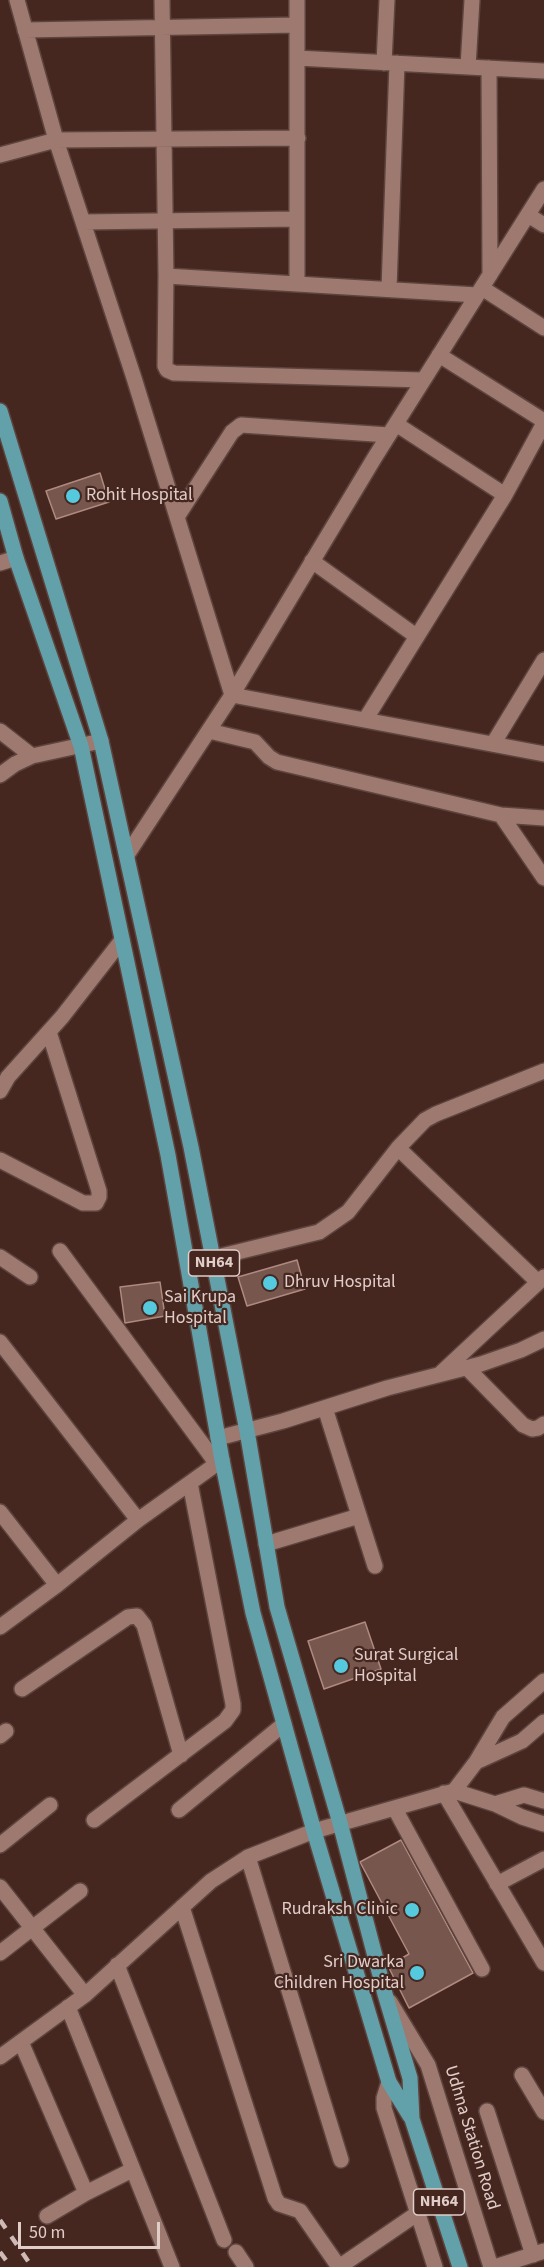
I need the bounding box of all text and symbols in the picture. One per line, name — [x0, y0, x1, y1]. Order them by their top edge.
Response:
place label: Rohit Hospital — [86, 485, 192, 507]
marker: Rohit Hospital — [64, 487, 82, 505]
road number: NH64 — [188, 1250, 240, 1276]
place label: Dhruv Hospital — [284, 1272, 396, 1294]
marker: Dhruv Hospital — [261, 1274, 279, 1292]
place label: Sai Krupa Hospital — [164, 1287, 236, 1330]
marker: Sai Krupa Hospital — [141, 1299, 159, 1317]
place label: Surat Surgical Hospital — [354, 1645, 458, 1688]
marker: Surat Surgical Hospital — [332, 1657, 350, 1675]
place label: Rudraksh Clinic — [281, 1899, 398, 1921]
marker: Rudraksh Clinic — [403, 1901, 421, 1919]
place label: Sri Dwarka Children Hospital — [274, 1952, 404, 1994]
marker: Sri Dwarka Children Hospital — [408, 1964, 426, 1982]
street label: Udhna Station Road — [439, 2063, 503, 2213]
road number: NH64 — [414, 2189, 464, 2215]
scale bar — [21, 2210, 164, 2248]
text: 50 m — [29, 2220, 65, 2245]

